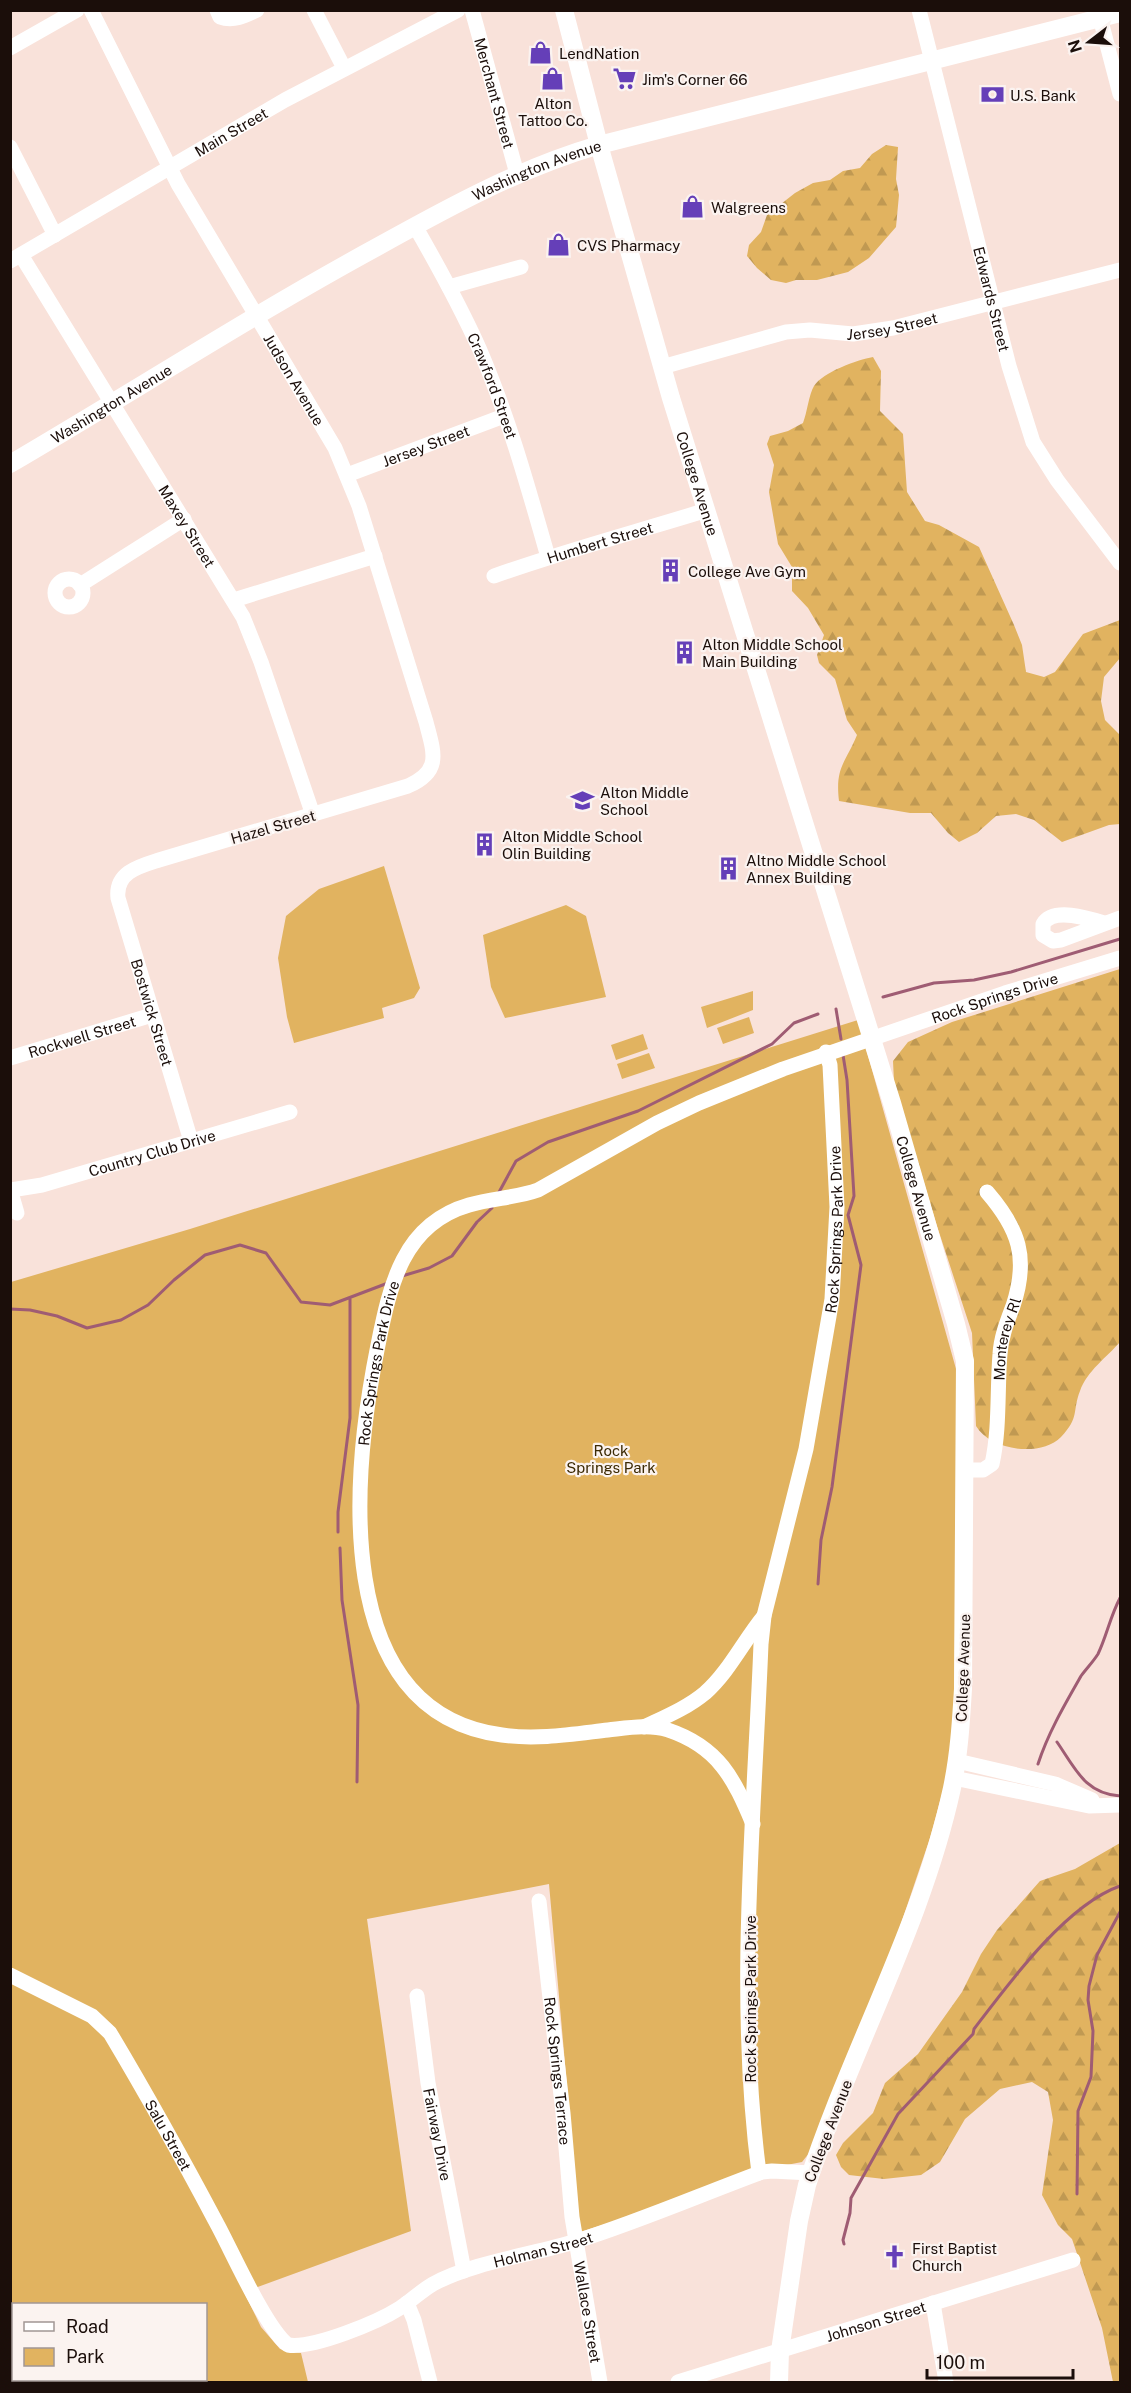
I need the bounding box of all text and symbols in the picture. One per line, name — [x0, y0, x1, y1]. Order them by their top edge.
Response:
north arrow — [1059, 12, 1119, 72]
street label: Merchant Street — [471, 36, 518, 150]
text: N — [1064, 37, 1086, 55]
shop icon: LendNation — [528, 40, 554, 66]
place label: LendNation — [559, 45, 639, 62]
shop icon: Alton Tattoo Co. — [540, 66, 566, 92]
supermarket icon: Jim's Corner 66 — [611, 66, 637, 92]
place label: Jim's Corner 66 — [642, 71, 747, 88]
bank icon: U.S. Bank — [979, 82, 1005, 108]
place label: U.S. Bank — [1010, 87, 1076, 104]
place label: Alton Tattoo Co. — [518, 95, 588, 129]
street label: Main Street — [191, 104, 271, 160]
street label: Washington Avenue — [469, 136, 603, 203]
shop icon: Walgreens — [680, 194, 706, 220]
place label: Walgreens — [711, 199, 786, 216]
shop icon: CVS Pharmacy — [546, 232, 572, 258]
place label: CVS Pharmacy — [577, 237, 680, 254]
street label: Edwards Street — [971, 245, 1014, 353]
street label: Jersey Street — [846, 309, 939, 342]
street label: Crawford Street — [465, 330, 521, 441]
street label: Judson Avenue — [261, 331, 328, 428]
street label: Washington Avenue — [48, 360, 175, 446]
street label: Jersey Street — [380, 421, 472, 470]
street label: College Avenue — [673, 429, 722, 538]
street label: Maxey Street — [156, 482, 219, 571]
street label: Humbert Street — [545, 518, 655, 566]
building icon: College Ave Gym — [657, 558, 683, 584]
place label: College Ave Gym — [688, 563, 806, 580]
place label: Alton Middle School Main Building — [702, 636, 843, 670]
building icon: Alton Middle School Main Building — [671, 640, 697, 666]
place label: Alton Middle School — [600, 784, 689, 818]
school or university icon: Alton Middle School — [569, 788, 595, 814]
street label: Hazel Street — [229, 807, 317, 847]
place label: Alton Middle School Olin Building — [502, 828, 643, 862]
building icon: Alton Middle School Olin Building — [471, 832, 497, 858]
place label: Altno Middle School Annex Building — [746, 852, 887, 886]
building icon: Altno Middle School Annex Building — [715, 856, 741, 882]
street label: Bostwick Street — [128, 957, 177, 1068]
street label: Rock Springs Drive — [929, 969, 1060, 1026]
street label: Rockwell Street — [26, 1012, 138, 1061]
street label: Country Club Drive — [87, 1126, 217, 1179]
street label: College Avenue — [893, 1134, 940, 1243]
street label: Rock Springs Park Drive — [821, 1145, 846, 1314]
street label: Rock Springs Park Drive — [355, 1278, 402, 1446]
street label: Monterey Rl — [990, 1296, 1024, 1381]
park label: Rock Springs Park — [566, 1442, 656, 1476]
street label: College Avenue — [953, 1614, 973, 1722]
street label: Rock Springs Park Drive — [742, 1915, 759, 2083]
street label: Rock Springs Terrace — [541, 1996, 574, 2146]
street label: College Avenue — [801, 2077, 855, 2185]
street label: Fairway Drive — [421, 2087, 455, 2182]
street label: Salu Street — [142, 2096, 195, 2174]
street label: Holman Street — [492, 2228, 595, 2270]
place label: First Baptist Church — [912, 2240, 997, 2274]
church icon: First Baptist Church — [881, 2244, 907, 2270]
street label: Wallace Street — [571, 2260, 605, 2364]
street label: Johnson Street — [824, 2297, 928, 2344]
legend — [12, 2303, 207, 2381]
text: Road — [66, 2316, 109, 2337]
scale bar — [927, 2342, 1072, 2380]
text: Park — [66, 2346, 104, 2367]
text: 100 m — [936, 2352, 985, 2373]

